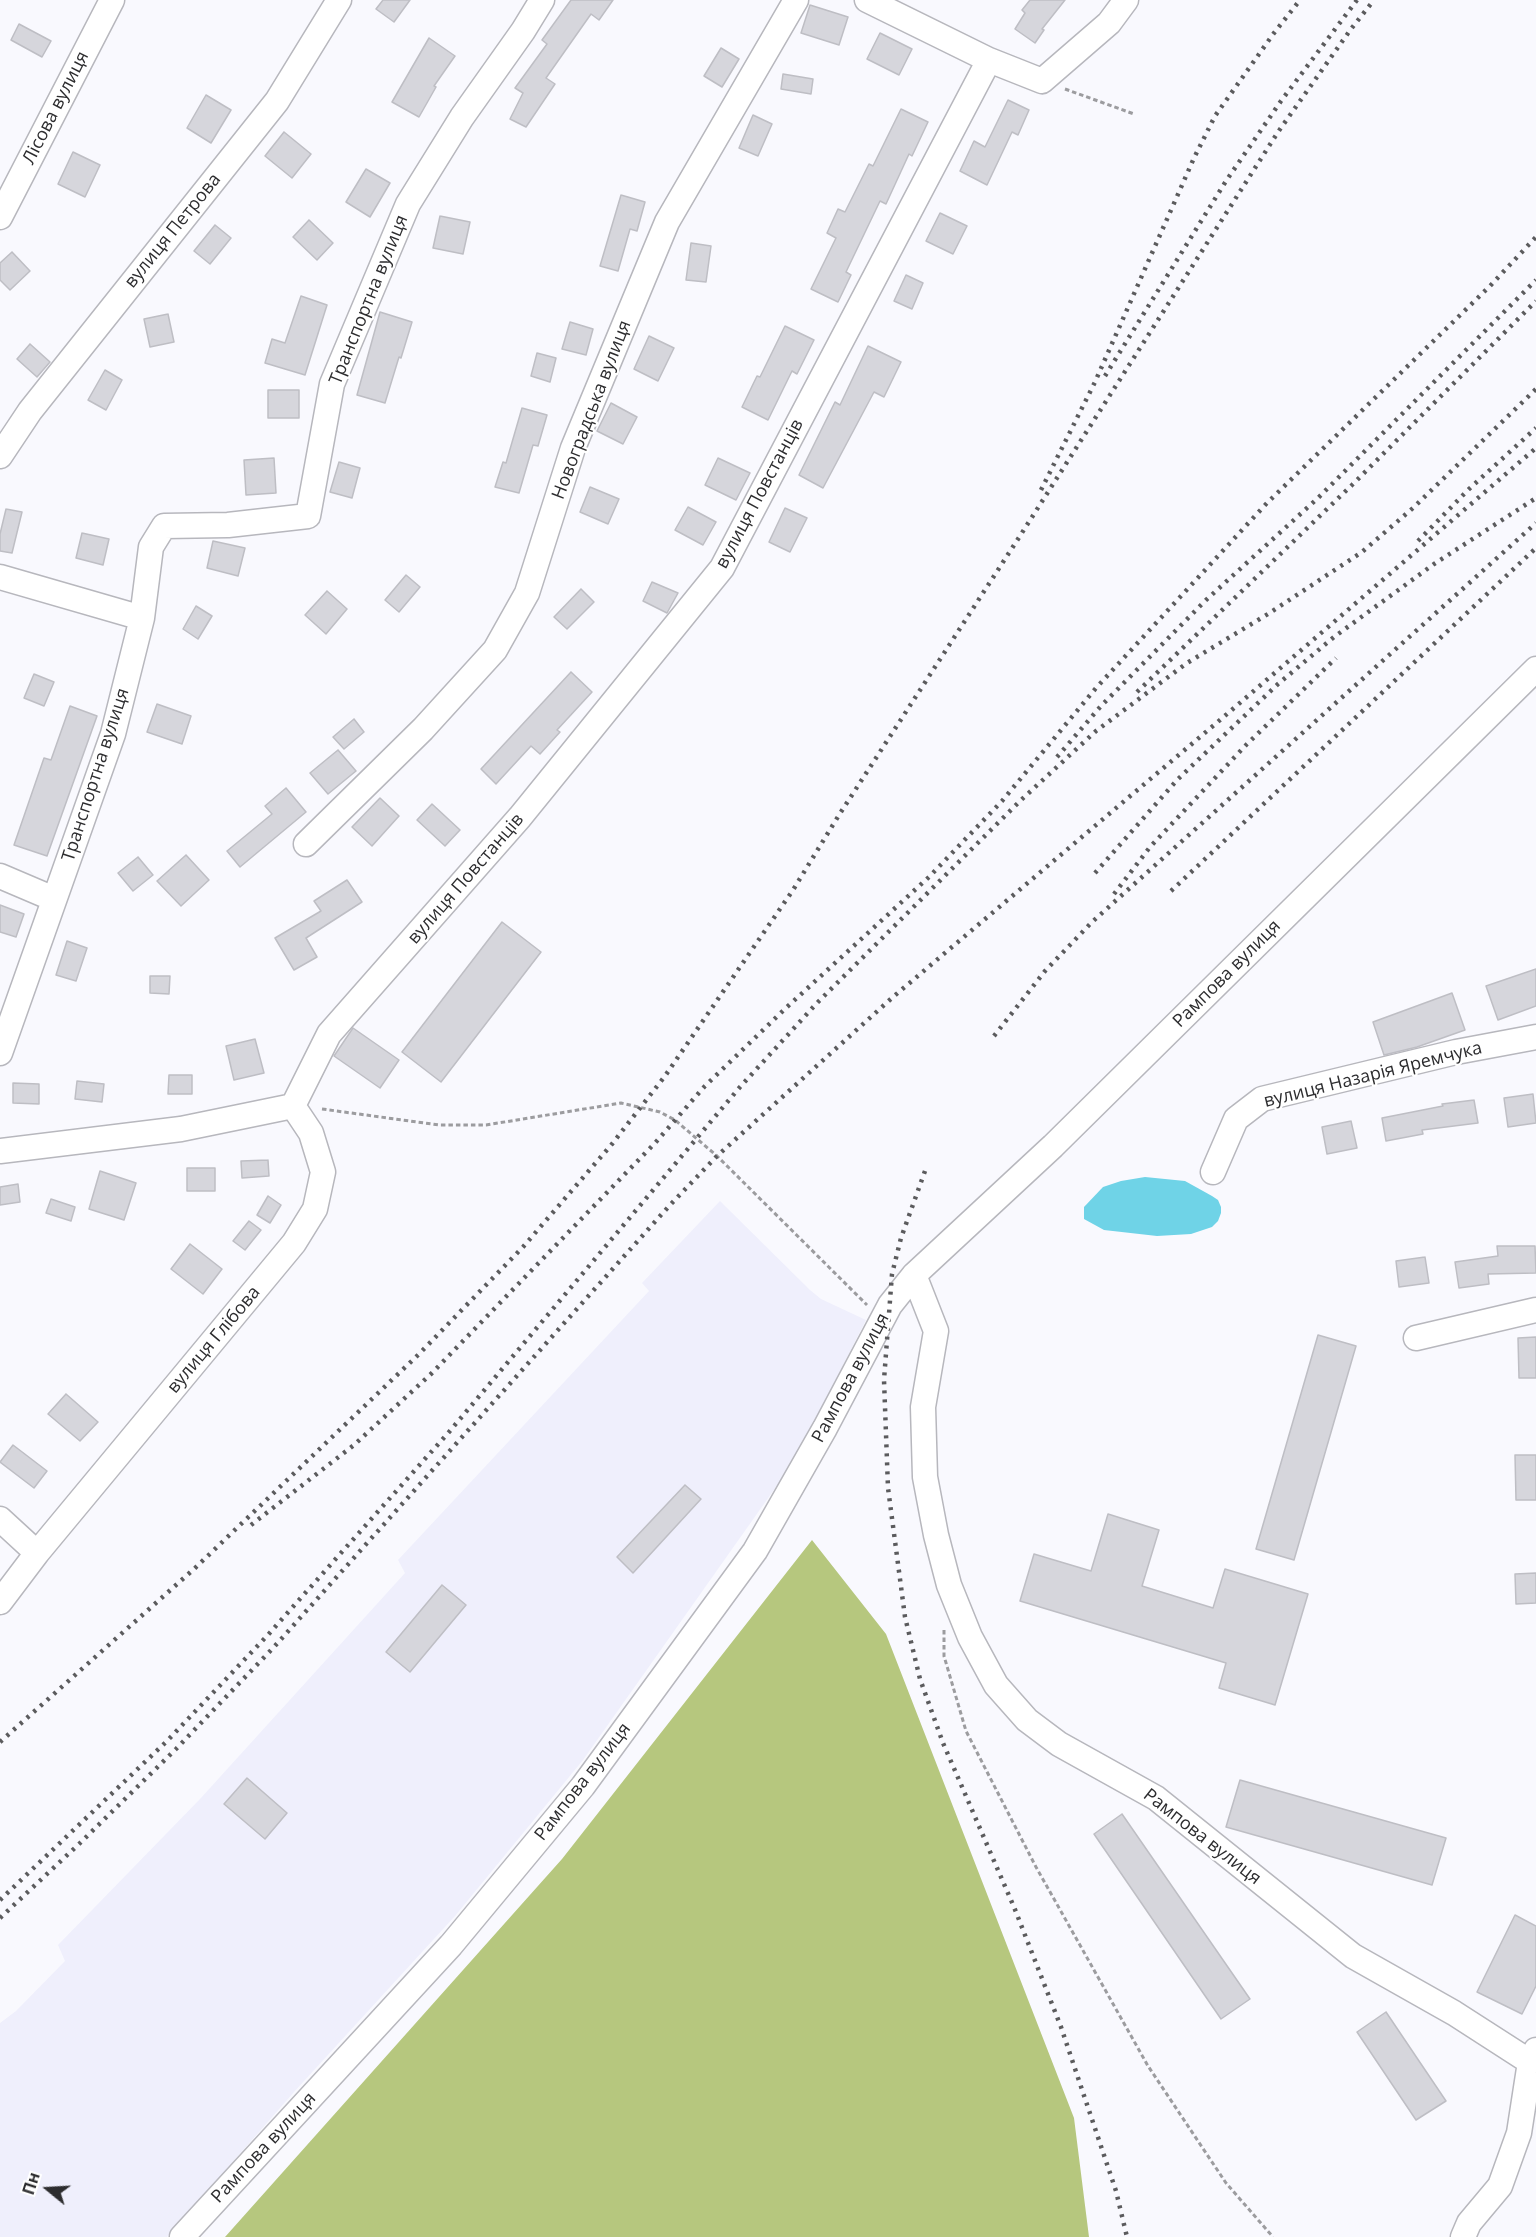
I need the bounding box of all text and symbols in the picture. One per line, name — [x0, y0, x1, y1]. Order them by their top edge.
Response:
street label: Лісова вулиця — [18, 48, 94, 168]
street label: вулиця Петрова — [120, 169, 226, 293]
street label: Транспортна вулиця — [325, 212, 413, 388]
street label: Новоградська вулиця — [548, 317, 636, 503]
street label: вулиця Повстанців — [712, 416, 808, 572]
street label: Транспортна вулиця — [58, 686, 134, 864]
street label: вулиця Повстанців — [403, 809, 529, 949]
street label: Рампова вулиця — [1169, 916, 1285, 1032]
street label: вулиця Назарія Яремчука — [1262, 1037, 1484, 1113]
street label: вулиця Глібова — [163, 1282, 265, 1398]
street label: Рампова вулиця — [808, 1310, 894, 1446]
street label: Рампова вулиця — [530, 1719, 636, 1845]
street label: Рампова вулиця — [1139, 1784, 1265, 1890]
street label: Рампова вулиця — [207, 2088, 321, 2208]
north arrow — [18, 2159, 78, 2219]
text: Пн — [17, 2169, 45, 2198]

